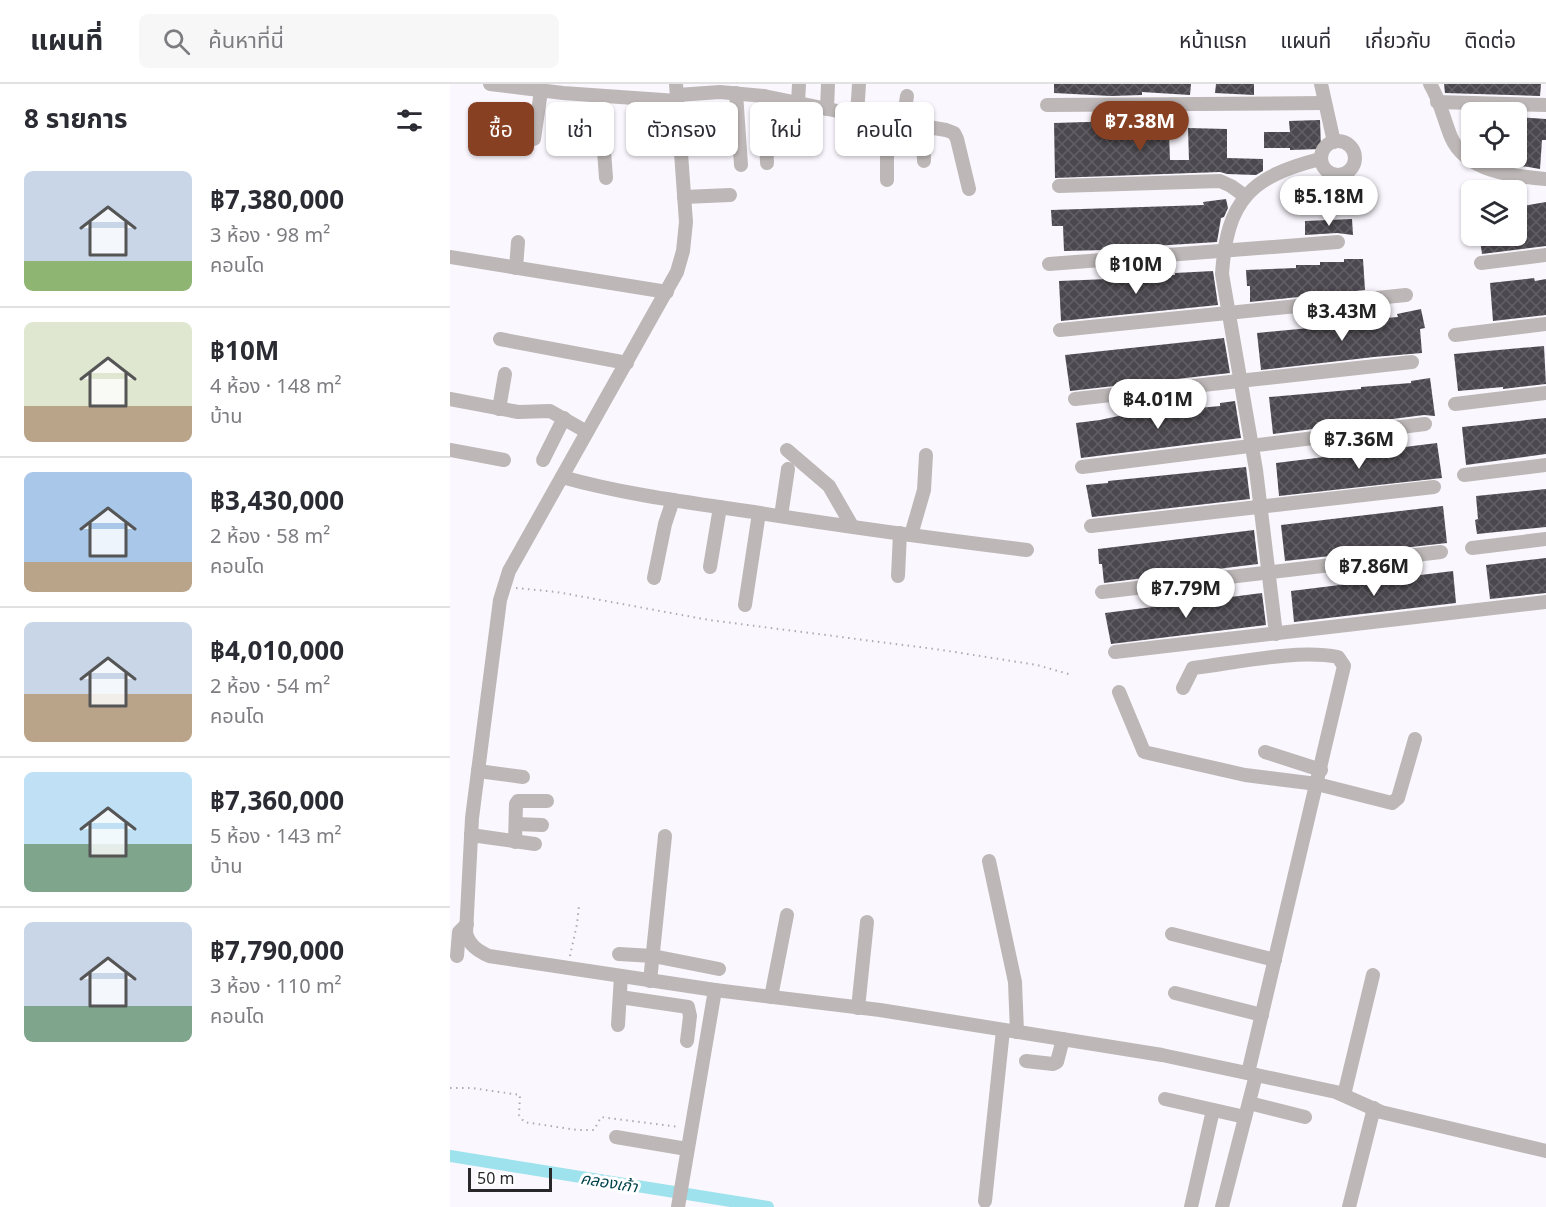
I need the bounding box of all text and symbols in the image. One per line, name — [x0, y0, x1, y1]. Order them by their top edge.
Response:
search box — [139, 14, 559, 68]
text: แผนที่ — [30, 20, 103, 58]
text: ค้นหาที่นี่ — [208, 24, 284, 54]
icon: search — [160, 25, 193, 58]
text: หน้าแรก — [1179, 26, 1247, 54]
text: แผนที่ — [1280, 26, 1331, 54]
text: เกี่ยวกับ — [1364, 26, 1431, 54]
text: ติดต่อ — [1464, 26, 1516, 54]
text: 8 รายการ — [24, 100, 128, 136]
pin: ฿7.38M — [1091, 101, 1189, 152]
chip: ซื้อ — [468, 102, 534, 156]
chip: เช่า — [546, 102, 614, 156]
chip: ตัวกรอง — [626, 102, 738, 156]
chip: ใหม่ — [750, 102, 823, 156]
chip: คอนโด — [835, 102, 934, 156]
map controls — [1461, 102, 1527, 246]
button: locate — [1461, 102, 1527, 168]
icon: filters — [393, 104, 426, 137]
text: ฿7.38M — [1105, 107, 1175, 134]
pin: ฿5.18M — [1280, 176, 1378, 227]
button: layers — [1461, 180, 1527, 246]
text: ฿7,380,000 — [210, 181, 344, 217]
text: ฿5.18M — [1294, 182, 1364, 209]
icon: home — [72, 195, 144, 267]
text: 3 ห้อง · 98 m² — [210, 221, 330, 248]
pin: ฿10M — [1100, 244, 1172, 295]
text: ฿10M — [1109, 250, 1163, 277]
text: คอนโด — [210, 251, 264, 278]
pin: ฿3.43M — [1293, 291, 1391, 342]
text: ฿3.43M — [1307, 297, 1377, 324]
text: ฿10M — [210, 332, 279, 368]
icon: home — [72, 346, 144, 418]
text: 4 ห้อง · 148 m² — [210, 372, 342, 399]
pin: ฿4.01M — [1109, 379, 1207, 430]
text: ฿4.01M — [1123, 385, 1193, 412]
text: บ้าน — [210, 402, 242, 429]
pin: ฿7.36M — [1310, 419, 1408, 470]
text: ฿7.36M — [1324, 425, 1394, 452]
text: ฿3,430,000 — [210, 482, 344, 518]
icon: home — [72, 496, 144, 568]
text: 2 ห้อง · 58 m² — [210, 522, 330, 549]
pin: ฿7.86M — [1325, 546, 1423, 597]
text: คอนโด — [210, 552, 264, 579]
text: ฿7.86M — [1339, 552, 1409, 579]
pin: ฿7.79M — [1137, 568, 1235, 619]
text: ฿7.79M — [1151, 574, 1221, 601]
text: ฿4,010,000 — [210, 632, 344, 668]
icon: home — [72, 646, 144, 718]
text: 2 ห้อง · 54 m² — [210, 672, 330, 699]
text: คอนโด — [210, 702, 264, 729]
text: ฿7,360,000 — [210, 782, 344, 818]
icon: home — [72, 796, 144, 868]
text: 5 ห้อง · 143 m² — [210, 822, 342, 849]
text: บ้าน — [210, 852, 242, 879]
text: ฿7,790,000 — [210, 932, 344, 968]
icon: home — [72, 946, 144, 1018]
text: 3 ห้อง · 110 m² — [210, 972, 342, 999]
text: คอนโด — [210, 1002, 264, 1029]
scale bar — [468, 1165, 552, 1192]
text: 50 m — [477, 1167, 514, 1189]
water label: คลองเก้า — [579, 1167, 641, 1198]

